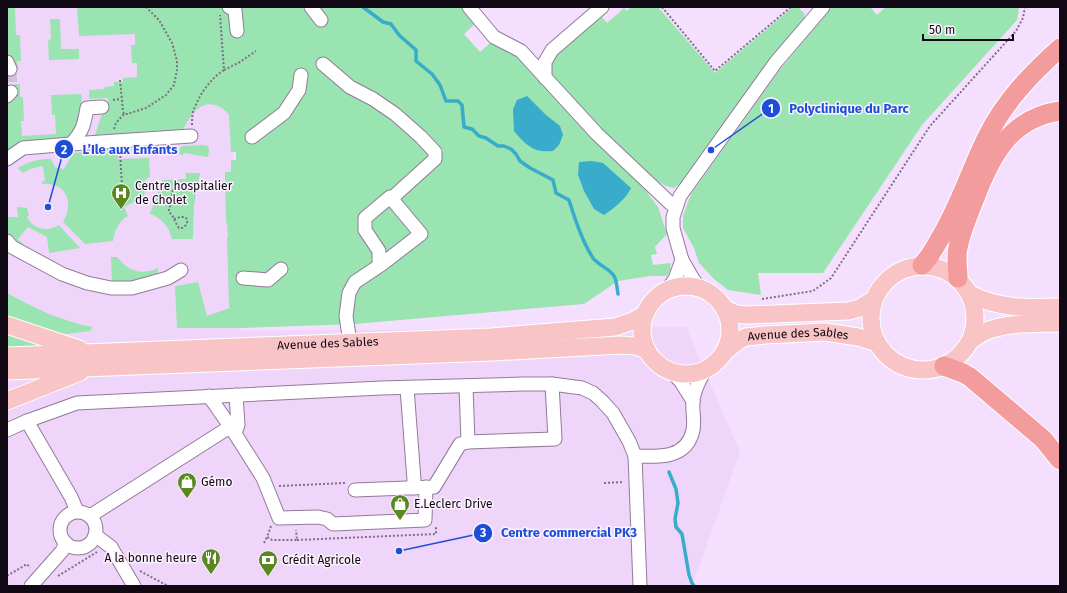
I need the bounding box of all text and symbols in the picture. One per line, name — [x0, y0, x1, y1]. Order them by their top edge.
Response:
scale bar — [923, 16, 1013, 42]
text: 50 m — [929, 23, 955, 37]
callout: Polyclinique du Parc — [761, 96, 917, 121]
text: Polyclinique du Parc — [789, 101, 909, 116]
text: 1 — [768, 102, 774, 116]
callout: L’Ile aux Enfants — [54, 137, 186, 162]
text: L’Ile aux Enfants — [82, 142, 178, 157]
text: 2 — [61, 143, 67, 157]
place label: Centre hospitalier de Cholet — [135, 179, 233, 207]
hospital icon: Centre hospitalier de Cholet — [110, 182, 132, 210]
street label: Avenue des Sables — [747, 325, 850, 344]
street label: Avenue des Sables — [277, 334, 379, 352]
shop icon: Gémo — [176, 471, 198, 499]
place label: Gémo — [201, 475, 232, 489]
shop icon: E.Leclerc Drive — [389, 493, 411, 521]
place label: E.Leclerc Drive — [414, 497, 493, 511]
callout: Centre commercial PK3 — [473, 520, 645, 545]
text: Centre commercial PK3 — [501, 525, 637, 540]
text: 3 — [479, 526, 486, 540]
restaurant icon: A la bonne heure — [200, 547, 222, 575]
bank icon: Crédit Agricole — [257, 549, 279, 577]
place label: A la bonne heure — [104, 551, 197, 565]
place label: Crédit Agricole — [282, 553, 361, 567]

